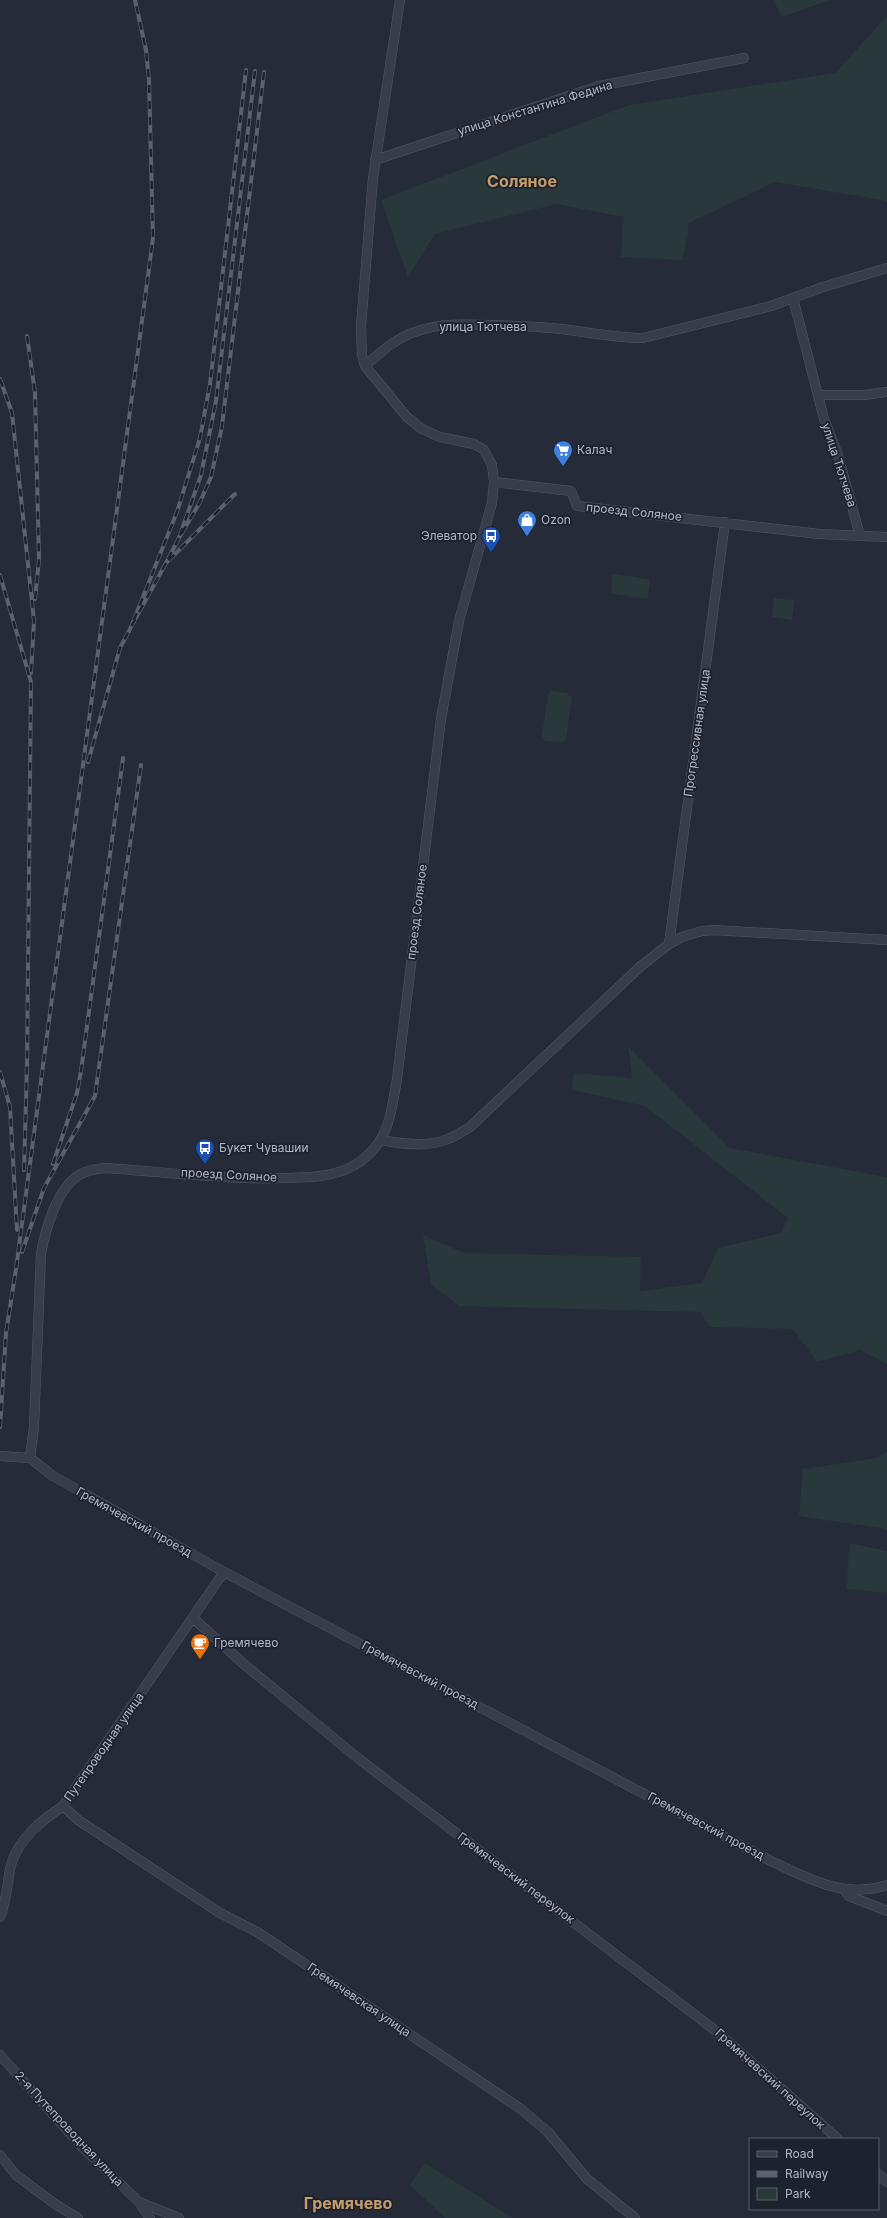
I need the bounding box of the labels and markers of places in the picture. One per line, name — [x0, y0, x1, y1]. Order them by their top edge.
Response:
supermarket icon: Калач — [552, 439, 574, 467]
place label: Калач — [577, 442, 612, 457]
shop icon: Ozon — [516, 509, 538, 537]
place label: Ozon — [541, 512, 571, 527]
bus stop icon: Элеватор — [480, 525, 502, 553]
place label: Элеватор — [421, 528, 477, 543]
bus stop icon: Букет Чувашии — [194, 1137, 216, 1165]
place label: Букет Чувашии — [219, 1140, 308, 1155]
cafe icon: Гремячево — [189, 1632, 211, 1660]
place label: Гремячево — [214, 1635, 278, 1650]

